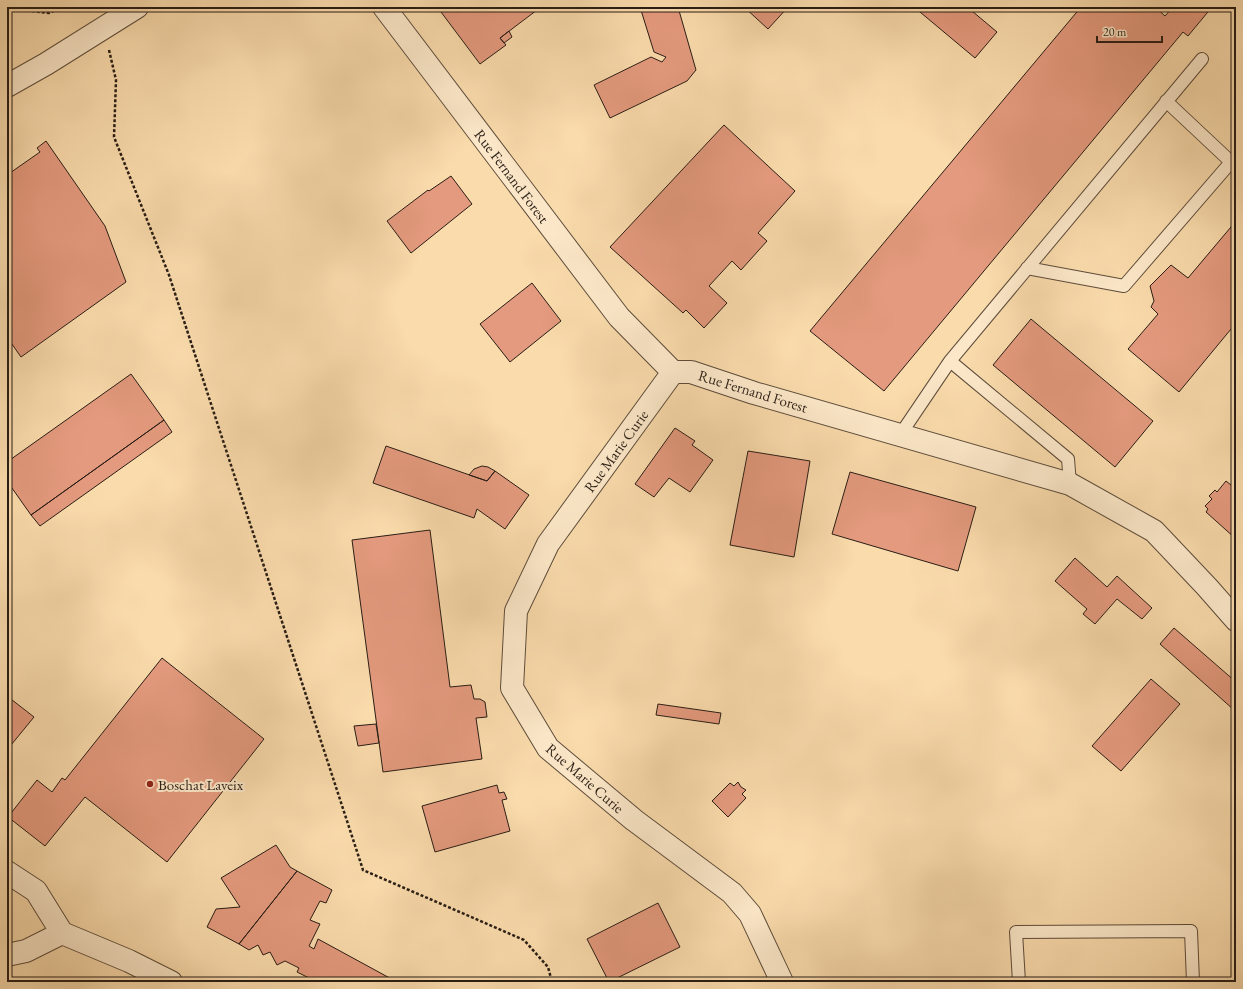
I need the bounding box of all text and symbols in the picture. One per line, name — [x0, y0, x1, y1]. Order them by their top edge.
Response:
scale bar — [1097, 18, 1162, 44]
text: 20 m — [1103, 24, 1127, 40]
street label: Rue Fernand Forest — [470, 125, 554, 227]
street label: Rue Fernand Forest — [696, 365, 810, 417]
street label: Rue Marie Curie — [580, 406, 652, 496]
street label: Rue Marie Curie — [542, 739, 628, 817]
place label: Boschat Laveix — [158, 775, 244, 794]
marker: Boschat Laveix — [145, 779, 155, 789]

